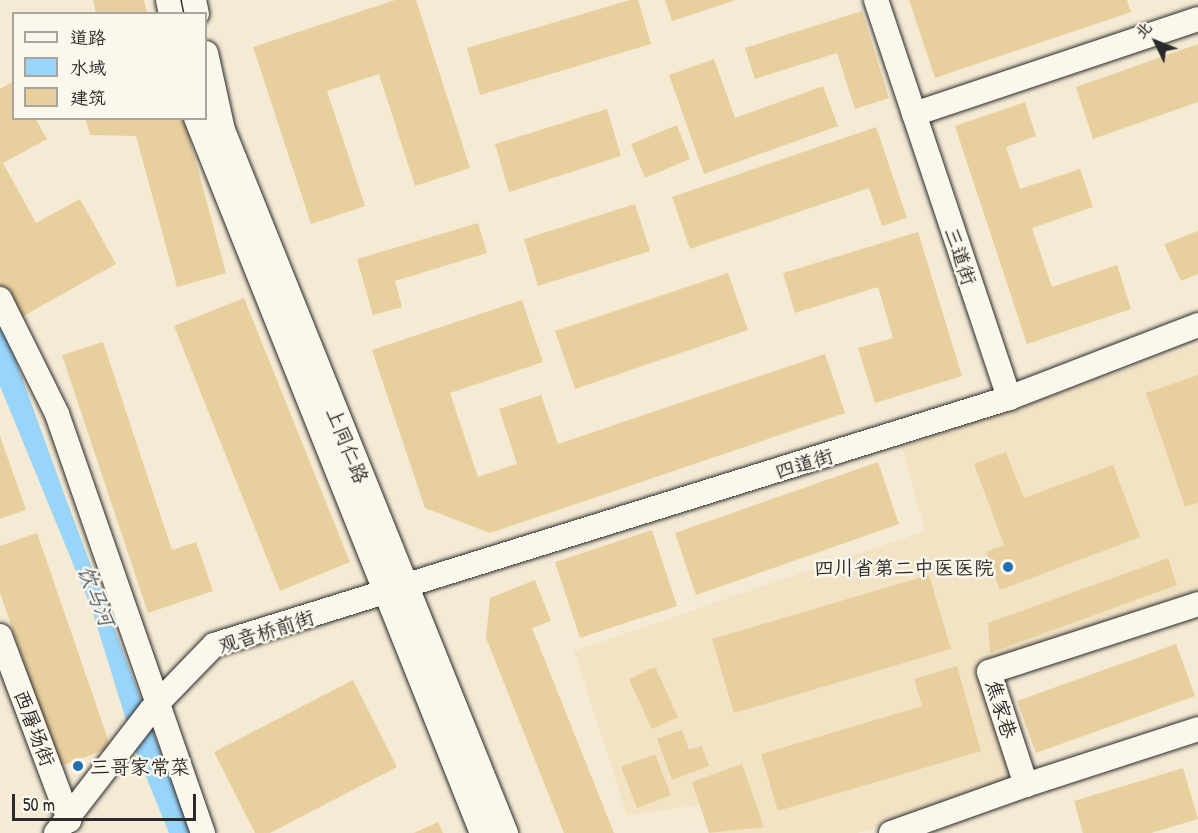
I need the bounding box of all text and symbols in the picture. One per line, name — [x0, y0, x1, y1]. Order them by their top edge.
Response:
legend — [12, 12, 207, 120]
north arrow — [1126, 12, 1186, 72]
text: 北 — [1129, 16, 1156, 43]
text: 道路 — [70, 25, 106, 50]
text: 水域 — [70, 55, 106, 80]
text: 建筑 — [70, 85, 106, 110]
street label: 三道街 — [940, 224, 982, 288]
street label: 上同仁路 — [322, 403, 374, 487]
street label: 四道街 — [772, 443, 836, 483]
place label: 四川省第二中医医院 — [814, 555, 994, 579]
marker: 四川省第二中医医院 — [999, 558, 1017, 576]
water label: 饮马河 — [73, 562, 119, 630]
street label: 观音桥前街 — [215, 604, 317, 658]
street label: 焦家巷 — [982, 677, 1022, 741]
street label: 西屠场街 — [9, 686, 61, 770]
place label: 三哥家常菜 — [90, 754, 190, 778]
marker: 三哥家常菜 — [71, 759, 85, 773]
scale bar — [15, 782, 200, 820]
text: 50 m — [23, 792, 55, 817]

